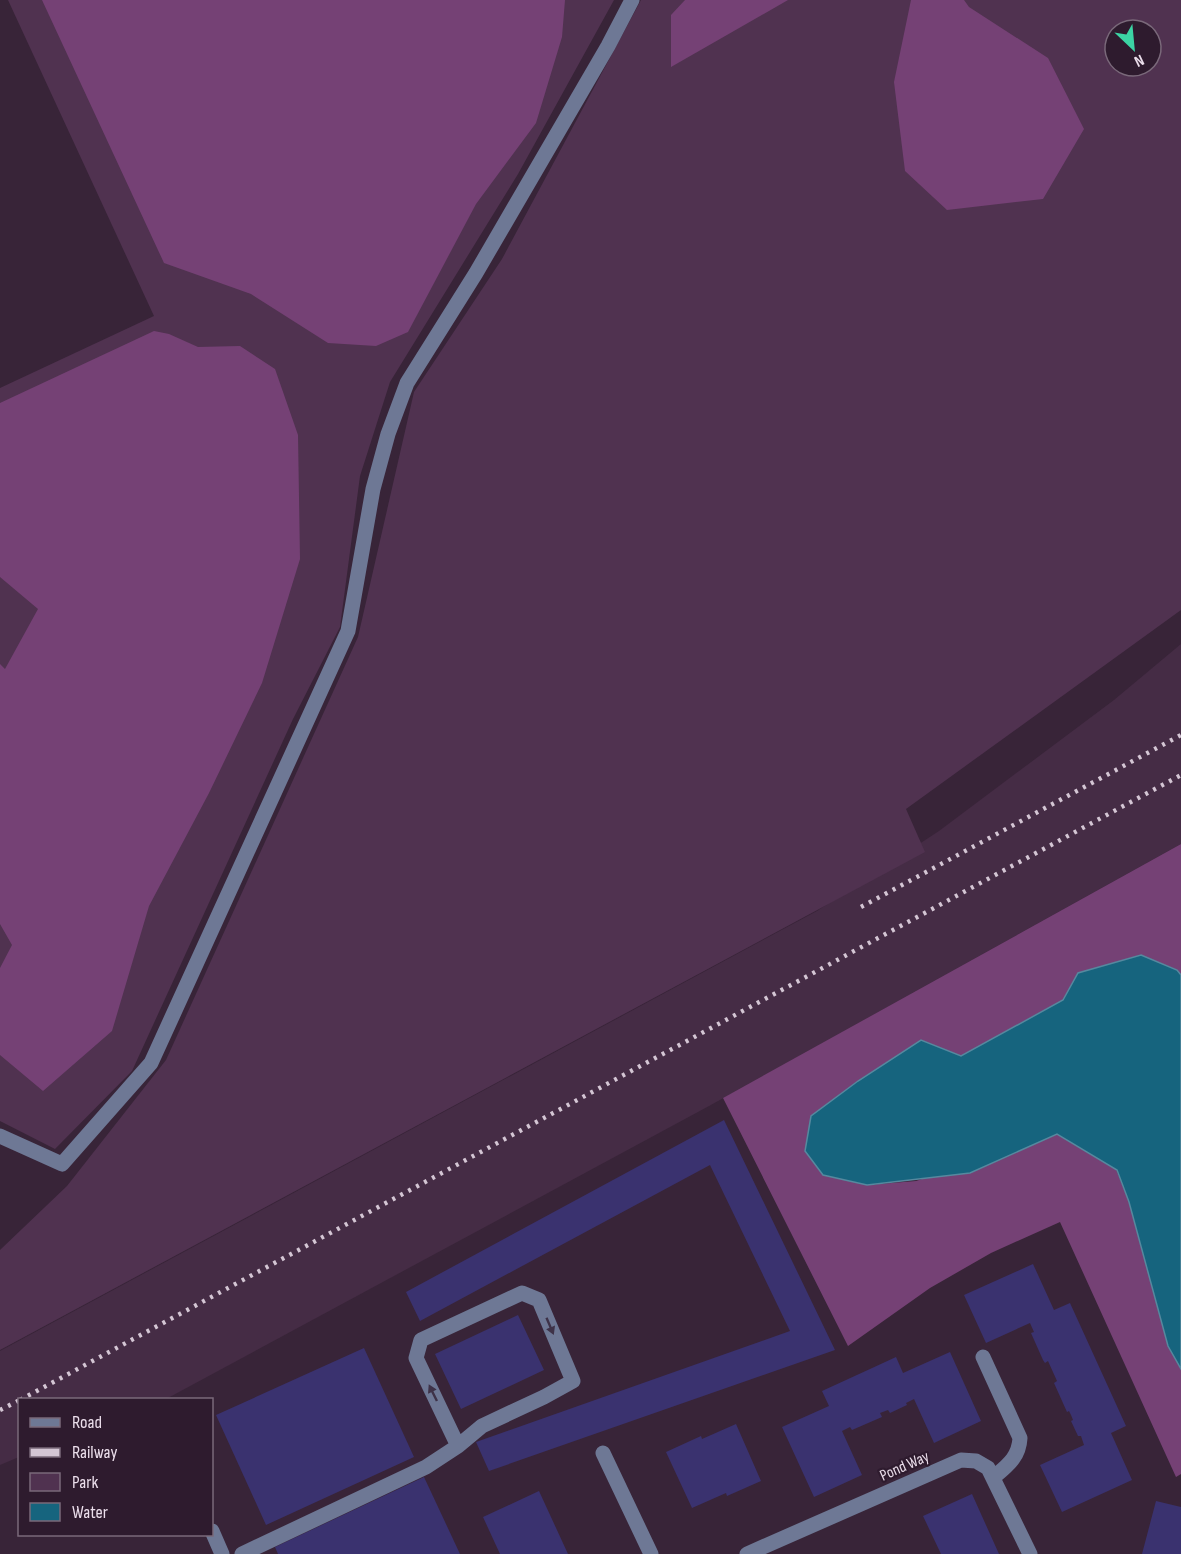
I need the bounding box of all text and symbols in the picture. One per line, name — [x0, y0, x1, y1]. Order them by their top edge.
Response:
north arrow — [1103, 18, 1163, 78]
text: N — [1131, 50, 1147, 71]
one-way arrow — [545, 1317, 554, 1334]
one-way arrow — [428, 1385, 438, 1402]
legend — [18, 1398, 213, 1536]
text: Road — [72, 1412, 102, 1433]
text: Railway — [72, 1442, 117, 1463]
street label: Pond Way — [877, 1447, 932, 1486]
text: Park — [72, 1472, 98, 1493]
text: Water — [72, 1502, 108, 1523]

